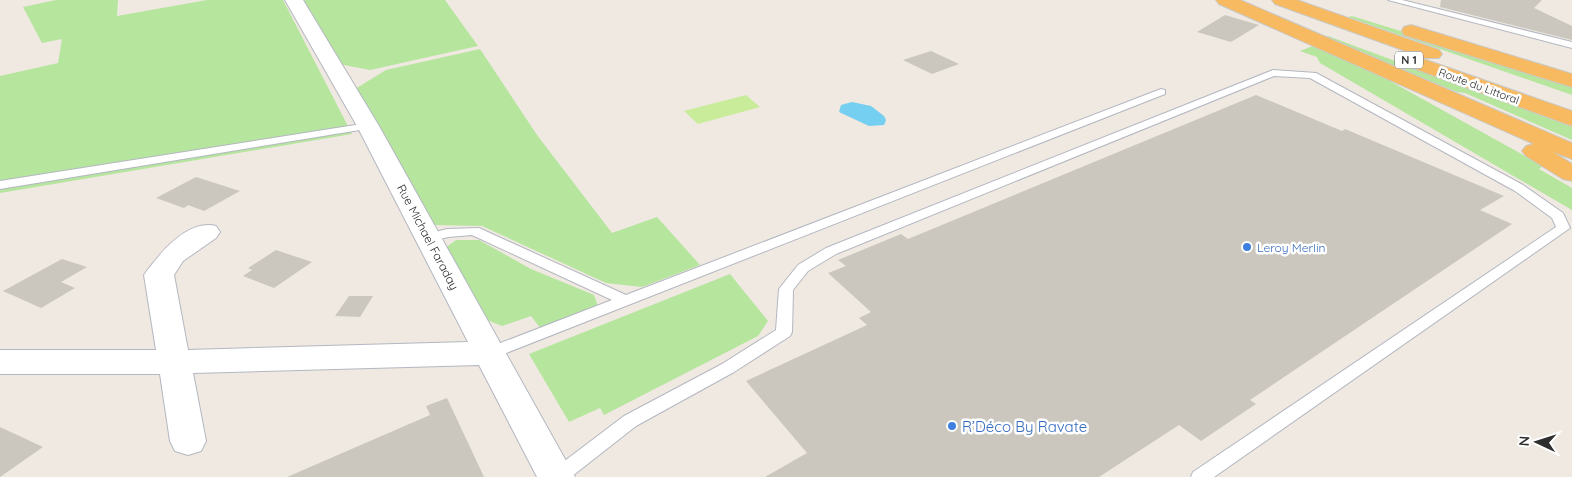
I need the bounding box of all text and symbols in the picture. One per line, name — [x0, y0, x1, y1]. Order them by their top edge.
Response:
road number: N 1 — [1395, 52, 1423, 68]
street label: Route du Littoral — [1437, 65, 1521, 107]
street label: Rue Michael Faraday — [394, 182, 462, 292]
place label: Leroy Merlin — [1257, 240, 1325, 255]
marker: Leroy Merlin — [1241, 241, 1253, 253]
place label: R’Déco By Ravate — [962, 417, 1087, 436]
north arrow — [1512, 417, 1562, 467]
marker: R’Déco By Ravate — [946, 420, 958, 432]
text: N — [1515, 435, 1533, 447]

